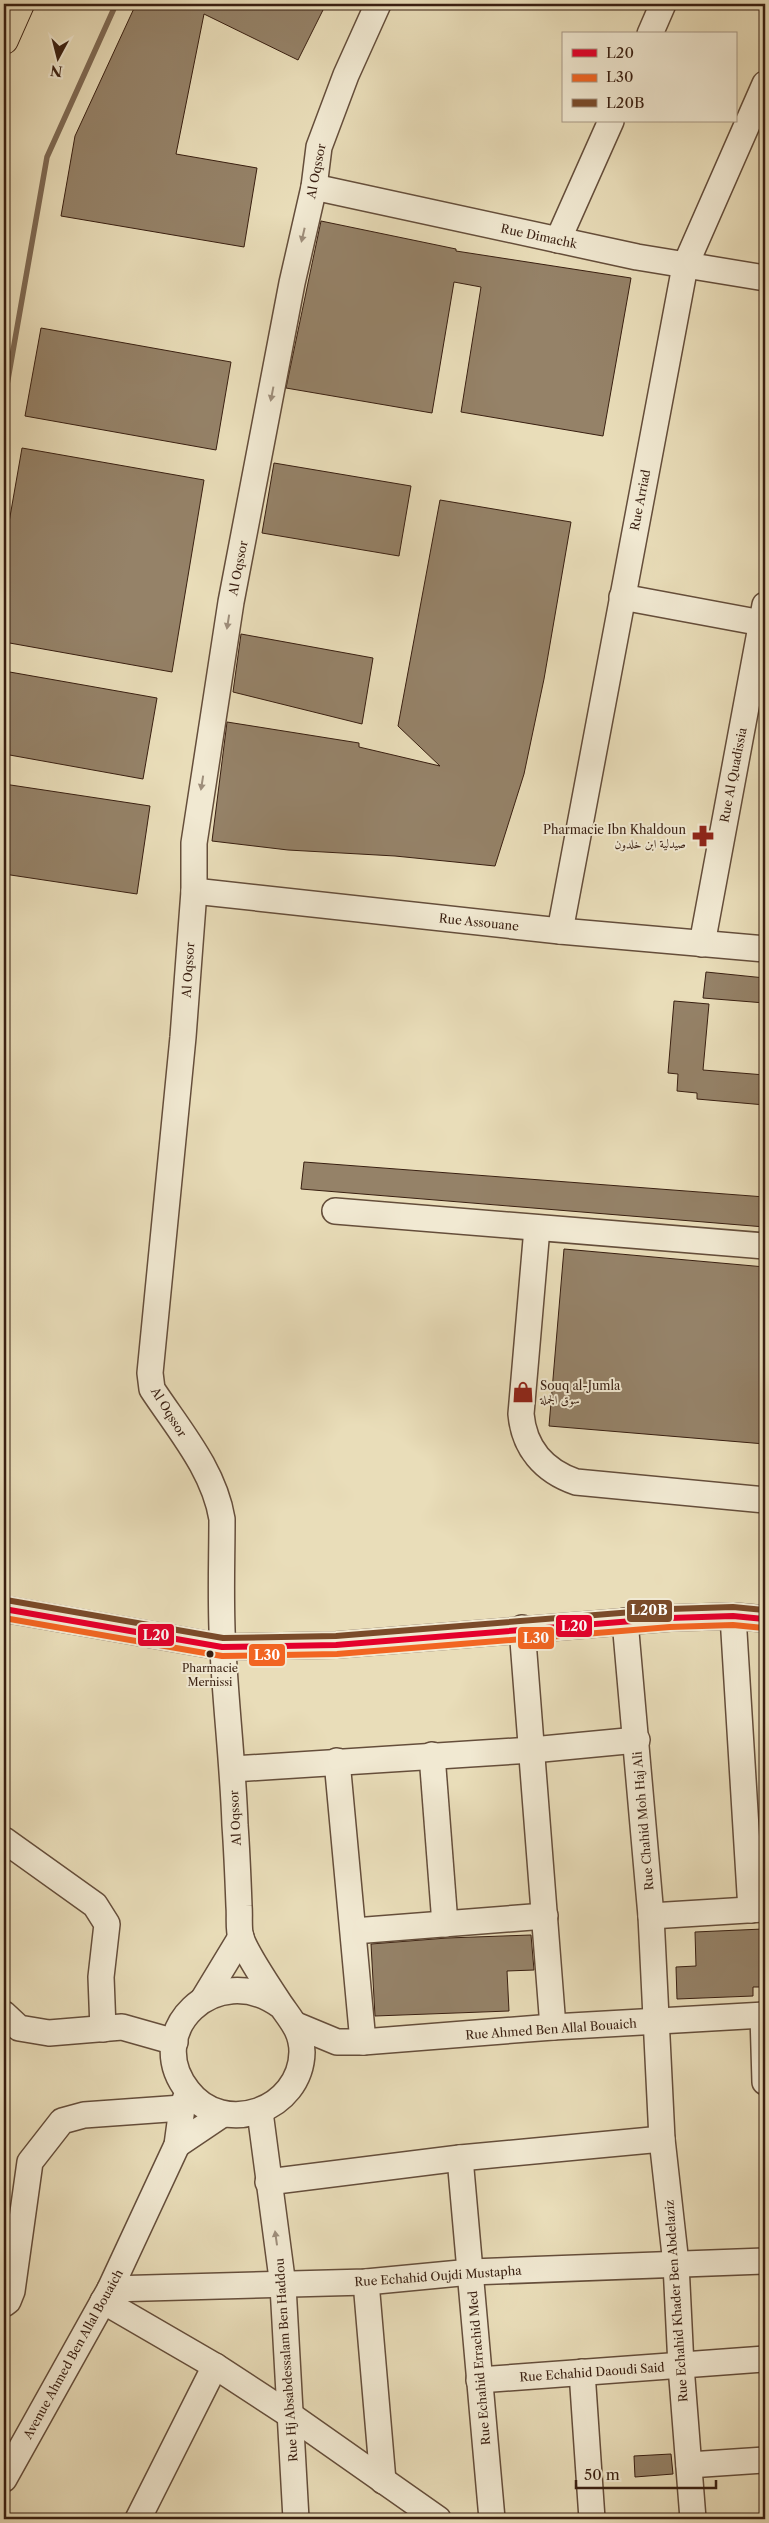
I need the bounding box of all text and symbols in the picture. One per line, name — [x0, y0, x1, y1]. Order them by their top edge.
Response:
north arrow — [32, 32, 82, 82]
legend — [562, 32, 736, 122]
text: L20 — [606, 43, 634, 62]
text: N — [49, 61, 64, 81]
text: L30 — [606, 67, 634, 86]
text: L20B — [606, 93, 644, 112]
street label: Al Oqssor — [303, 142, 329, 201]
street label: Rue Dimachk — [499, 221, 580, 252]
one-way arrow — [299, 227, 307, 242]
one-way arrow — [268, 387, 276, 402]
street label: Rue Arriad — [627, 468, 653, 532]
street label: Al Oqssor — [225, 539, 251, 598]
one-way arrow — [224, 615, 232, 631]
street label: Rue Al Quadissia — [716, 726, 750, 824]
one-way arrow — [198, 775, 206, 791]
place label: Pharmacie Ibn Khaldoun صيدلية ابن خلدون — [543, 822, 686, 852]
pharmacy icon: Pharmacie Ibn Khaldoun صيدلية ابن خلدون — [690, 823, 716, 849]
street label: Rue Assouane — [438, 910, 520, 934]
street label: Al Oqssor — [179, 942, 197, 999]
place label: Souq al-Jumla سوق الجملة — [539, 1378, 621, 1408]
shop icon: Souq al-Jumla سوق الجملة — [510, 1379, 536, 1405]
street label: Al Oqssor — [147, 1384, 190, 1440]
line badge: L20B — [626, 1599, 673, 1623]
text: L20B — [630, 1601, 668, 1619]
line badge: L20 — [555, 1614, 593, 1638]
text: L20 — [561, 1617, 588, 1635]
line badge: L20 — [137, 1623, 175, 1647]
text: L20 — [143, 1626, 170, 1644]
line badge: L30 — [517, 1626, 555, 1650]
text: L30 — [523, 1629, 549, 1647]
line badge: L30 — [248, 1643, 286, 1667]
text: L30 — [254, 1646, 280, 1664]
marker: Pharmacie Mernissi — [205, 1649, 215, 1659]
place label: Pharmacie Mernissi — [182, 1661, 238, 1689]
street label: Rue Chahid Moh Haj Ali — [629, 1751, 657, 1891]
street label: Al Oqssor — [226, 1790, 244, 1847]
street label: Rue Ahmed Ben Allal Bouaich — [465, 2015, 638, 2042]
street label: Rue Echahid Khader Ben Abdelaziz — [661, 2199, 691, 2403]
one-way arrow — [272, 2229, 280, 2245]
street label: Rue Hj Absabdessalam Ben Haddou — [271, 2257, 301, 2462]
street label: Rue Echahid Oujdi Mustapha — [354, 2263, 523, 2289]
street label: Avenue Ahmed Ben Allal Bouaich — [20, 2266, 126, 2442]
street label: Rue Echahid Errachid Med — [465, 2290, 493, 2446]
street label: Rue Echahid Daoudi Said — [519, 2359, 666, 2385]
scale bar — [576, 2458, 716, 2490]
text: 50 m — [584, 2465, 620, 2484]

